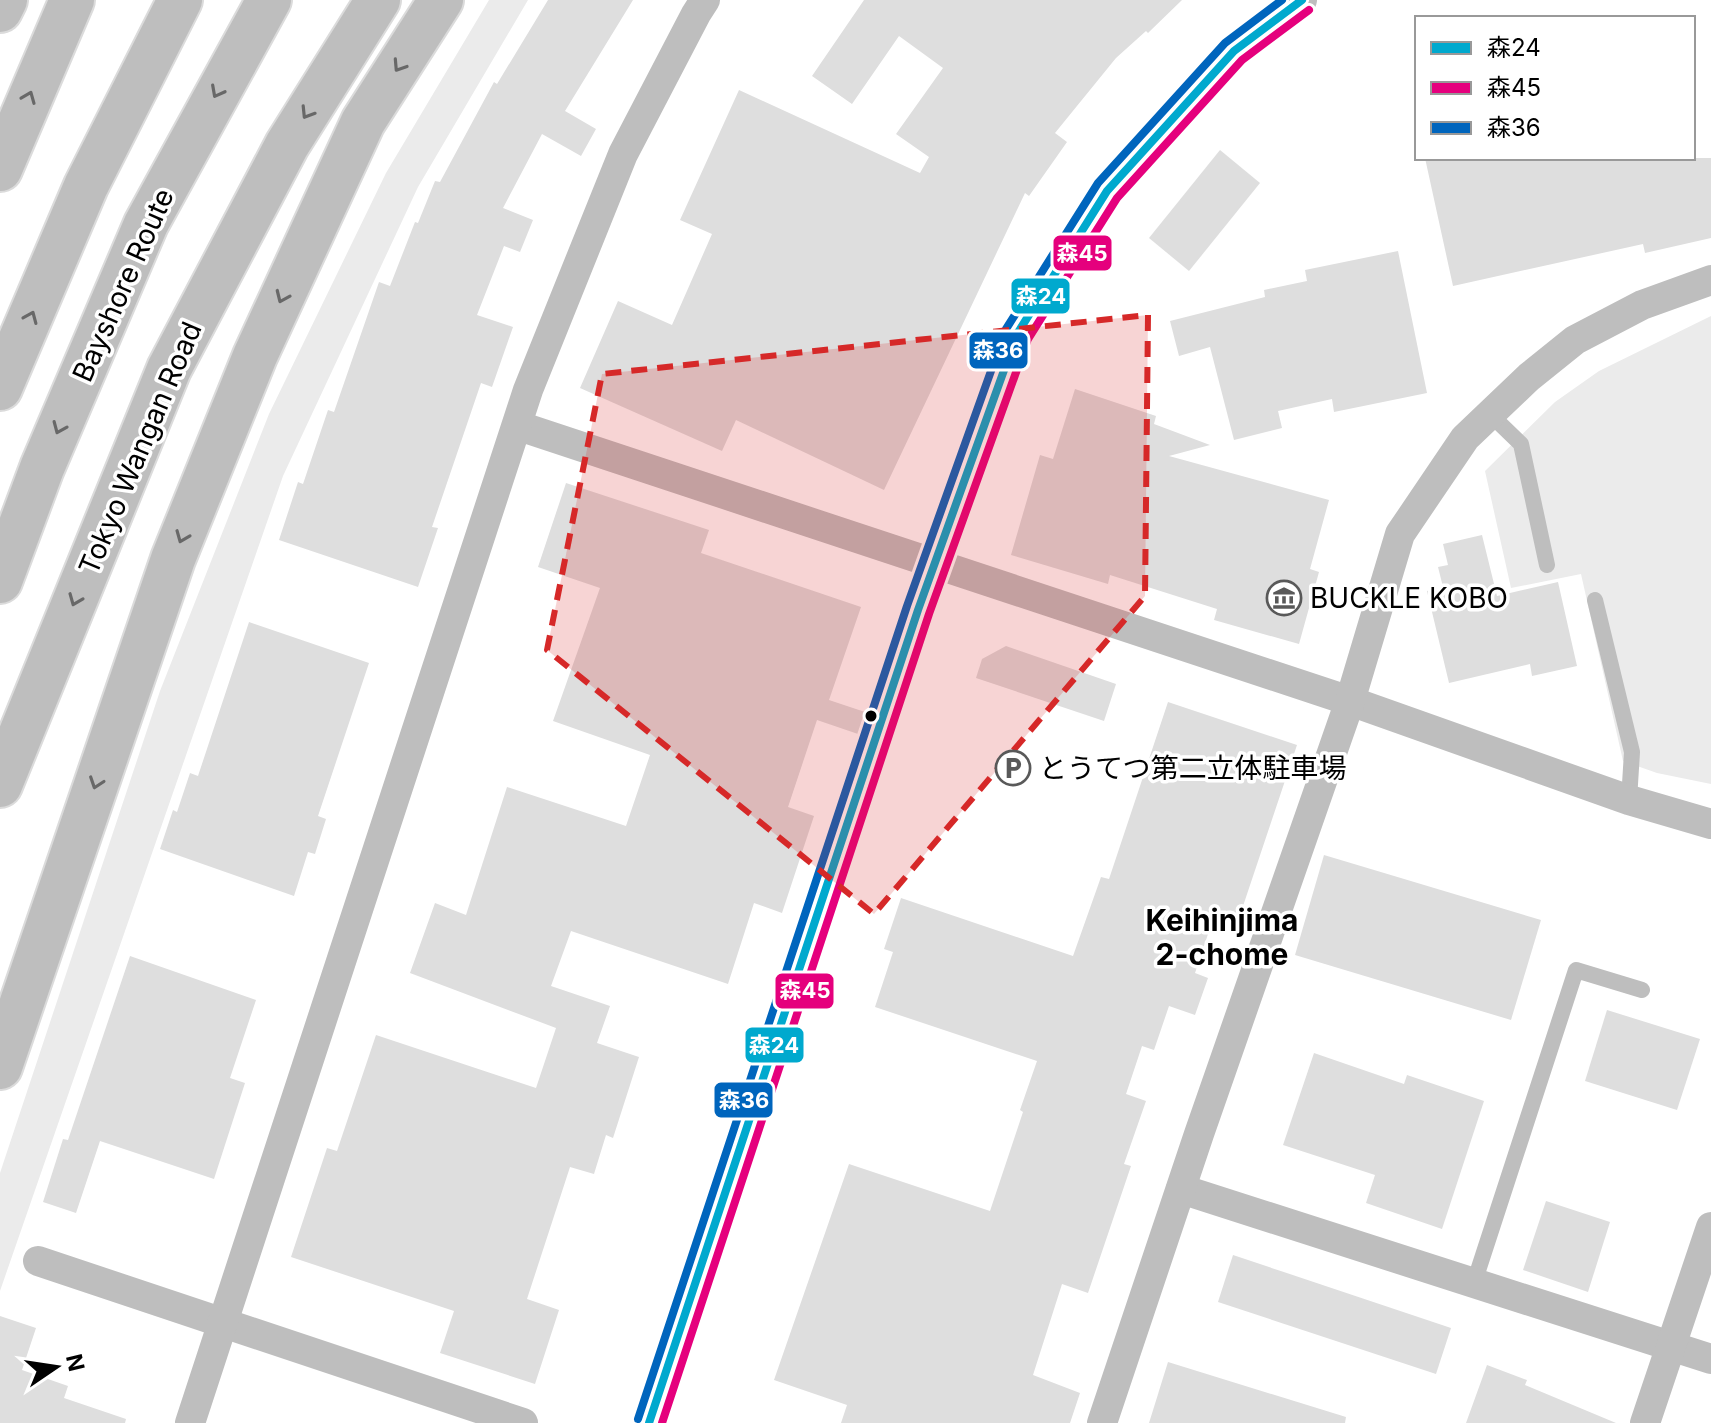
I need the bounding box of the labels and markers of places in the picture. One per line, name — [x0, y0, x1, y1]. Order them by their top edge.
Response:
museum icon: BUCKLE KOBO — [1265, 579, 1303, 617]
place label: BUCKLE KOBO — [1310, 581, 1508, 615]
unlabelled marker — [863, 708, 879, 724]
parking icon: とうてつ第二立体駐車場 — [994, 749, 1032, 787]
place label: とうてつ第二立体駐車場 — [1039, 751, 1346, 785]

